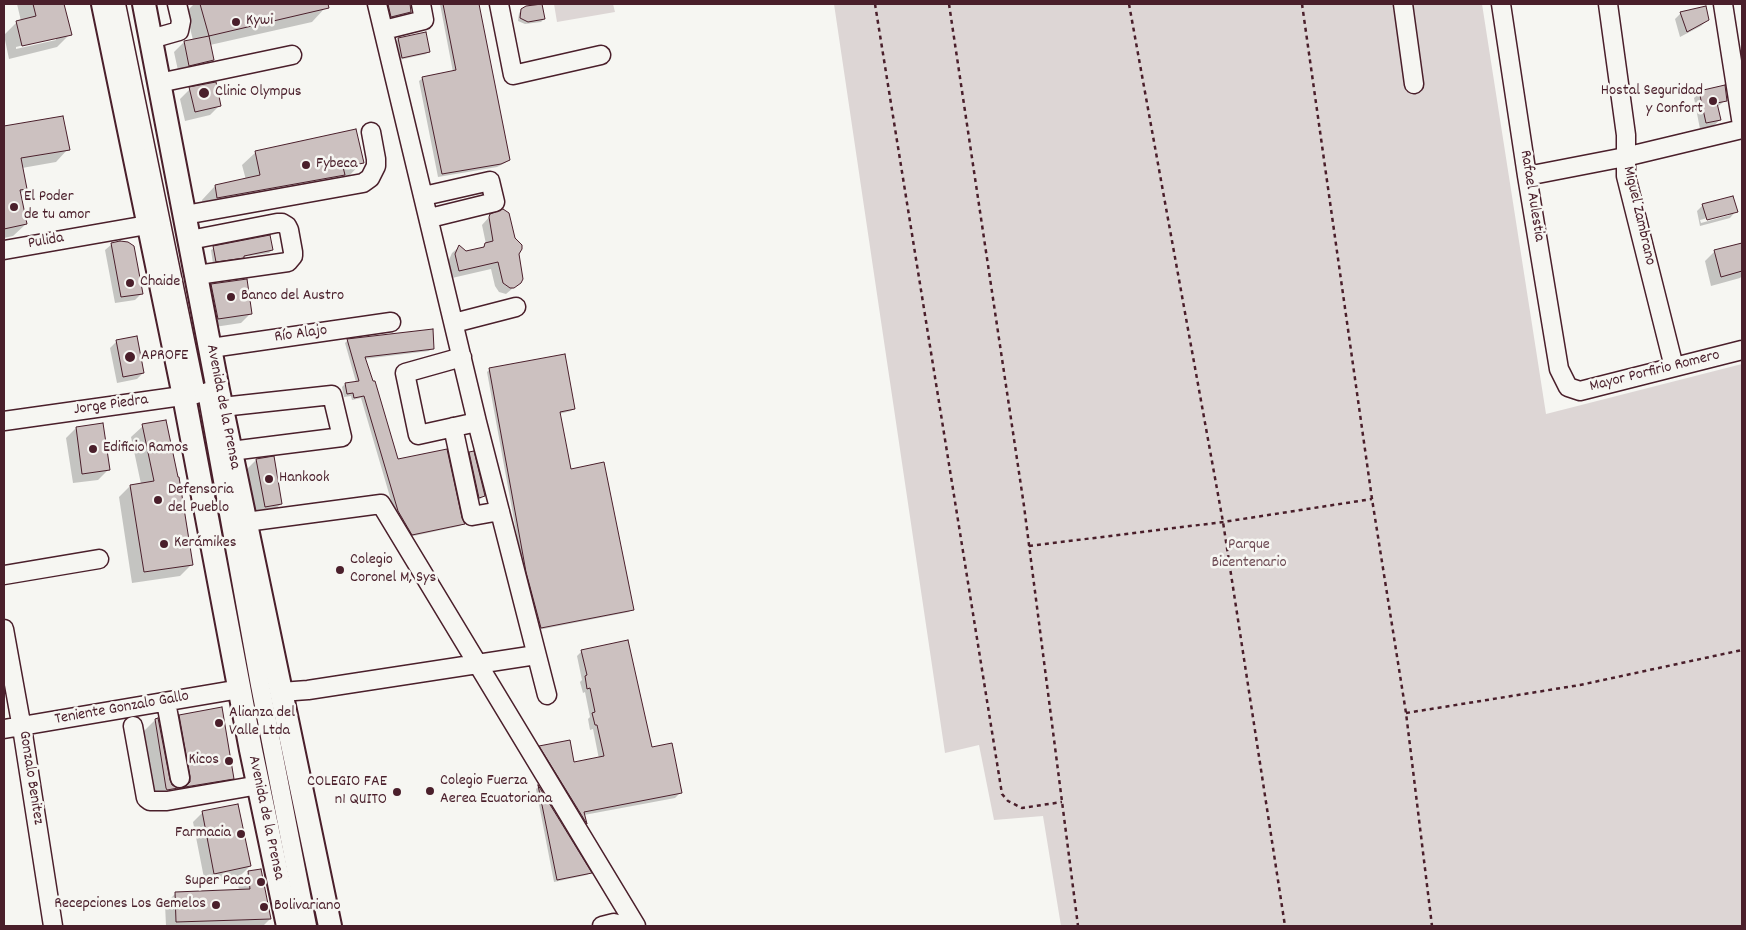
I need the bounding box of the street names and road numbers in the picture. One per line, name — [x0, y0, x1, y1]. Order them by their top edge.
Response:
street label: Rafael Aulestia — [1514, 149, 1548, 243]
street label: Miguel Zambrano — [1617, 165, 1659, 267]
street label: Pulida — [27, 229, 65, 255]
street label: Río Alajo — [273, 322, 329, 348]
street label: Avenida de la Prensa — [201, 343, 243, 471]
street label: Mayor Porfirio Romero — [1588, 347, 1722, 397]
street label: Jorge Piedra — [73, 391, 149, 421]
street label: Teniente Gonzalo Gallo — [53, 688, 191, 730]
street label: Gonzalo Benitez — [13, 730, 47, 826]
street label: Avenida de la Prensa — [242, 754, 288, 882]

